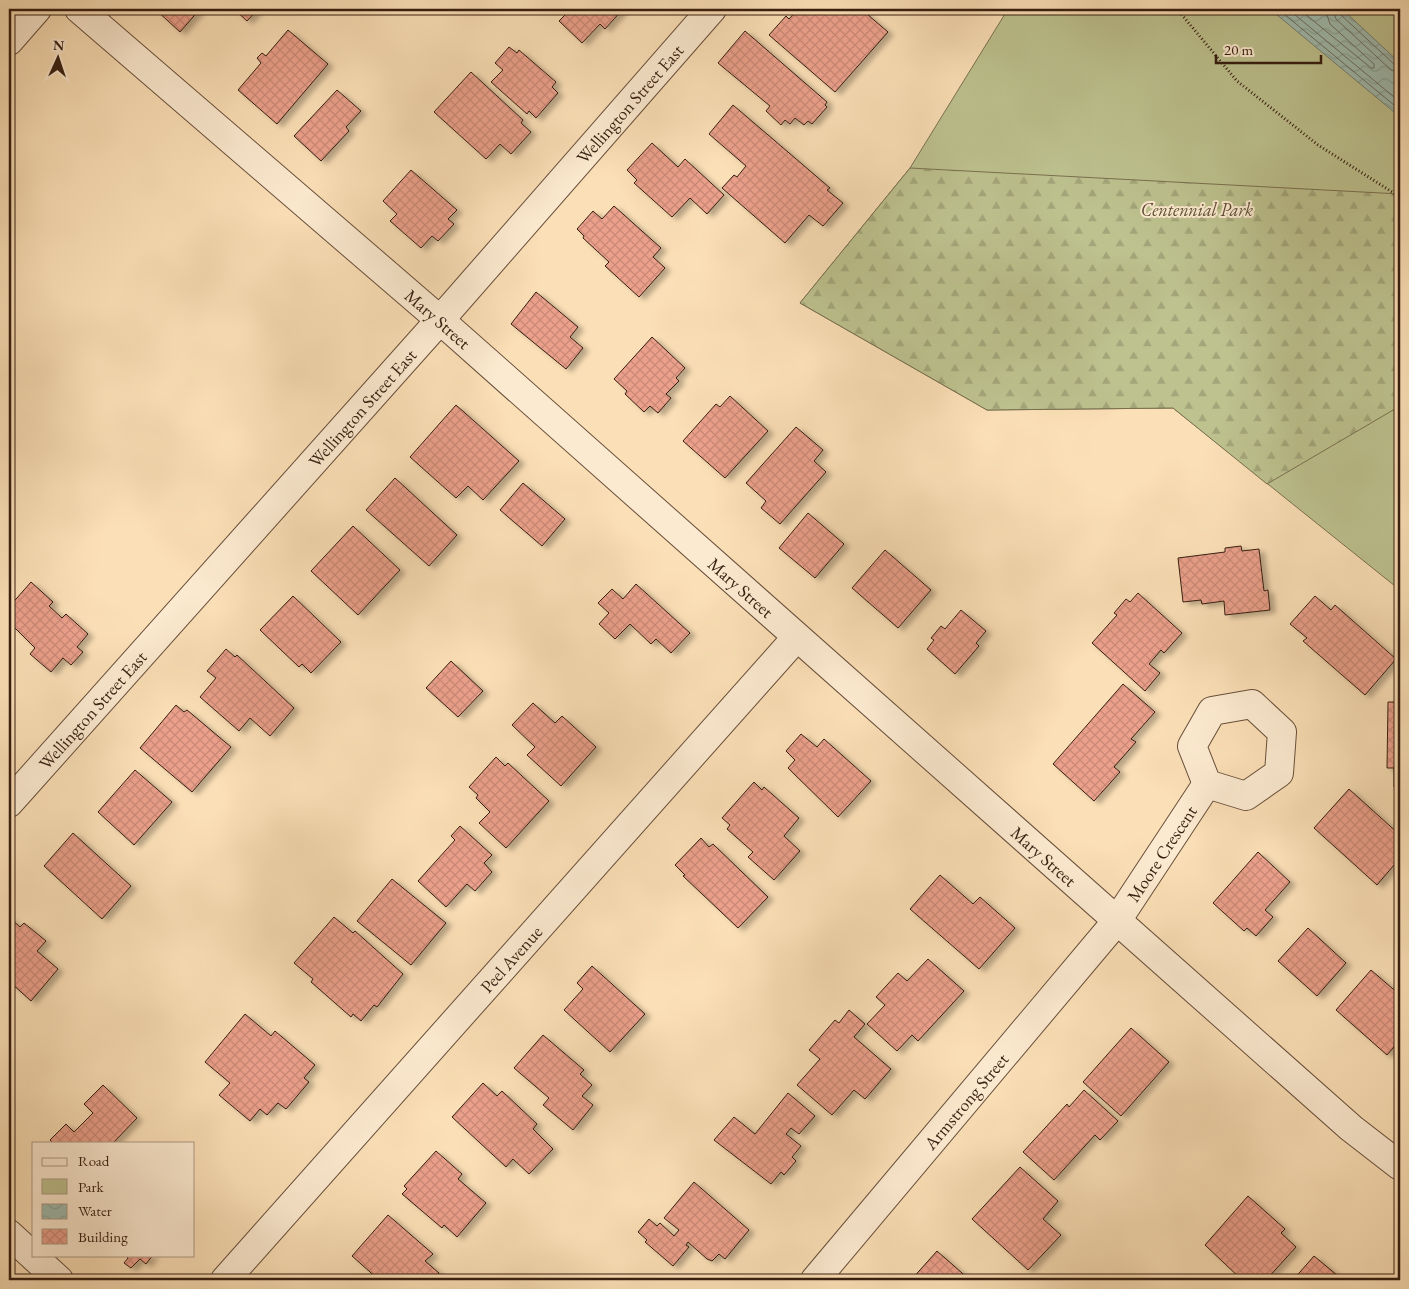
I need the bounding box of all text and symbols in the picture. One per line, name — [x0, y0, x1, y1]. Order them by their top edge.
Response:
north arrow — [32, 32, 82, 82]
scale bar — [1216, 32, 1322, 64]
text: N — [53, 36, 65, 54]
street label: Wellington Street East — [571, 39, 688, 168]
text: 20 m — [1224, 40, 1253, 59]
park label: Centennial Park — [1141, 198, 1253, 221]
street label: Mary Street — [400, 284, 476, 354]
street label: Wellington Street East — [303, 343, 421, 472]
street label: Mary Street — [704, 552, 779, 623]
street label: Wellington Street East — [33, 645, 151, 774]
street label: Moore Crescent — [1121, 800, 1202, 906]
street label: Mary Street — [1007, 821, 1082, 891]
street label: Peel Avenue — [475, 920, 547, 997]
street label: Armstrong Street — [918, 1048, 1013, 1155]
legend — [32, 1142, 195, 1256]
text: Road — [78, 1151, 110, 1170]
text: Park — [78, 1177, 105, 1196]
text: Water — [78, 1201, 112, 1220]
text: Building — [78, 1227, 128, 1246]

